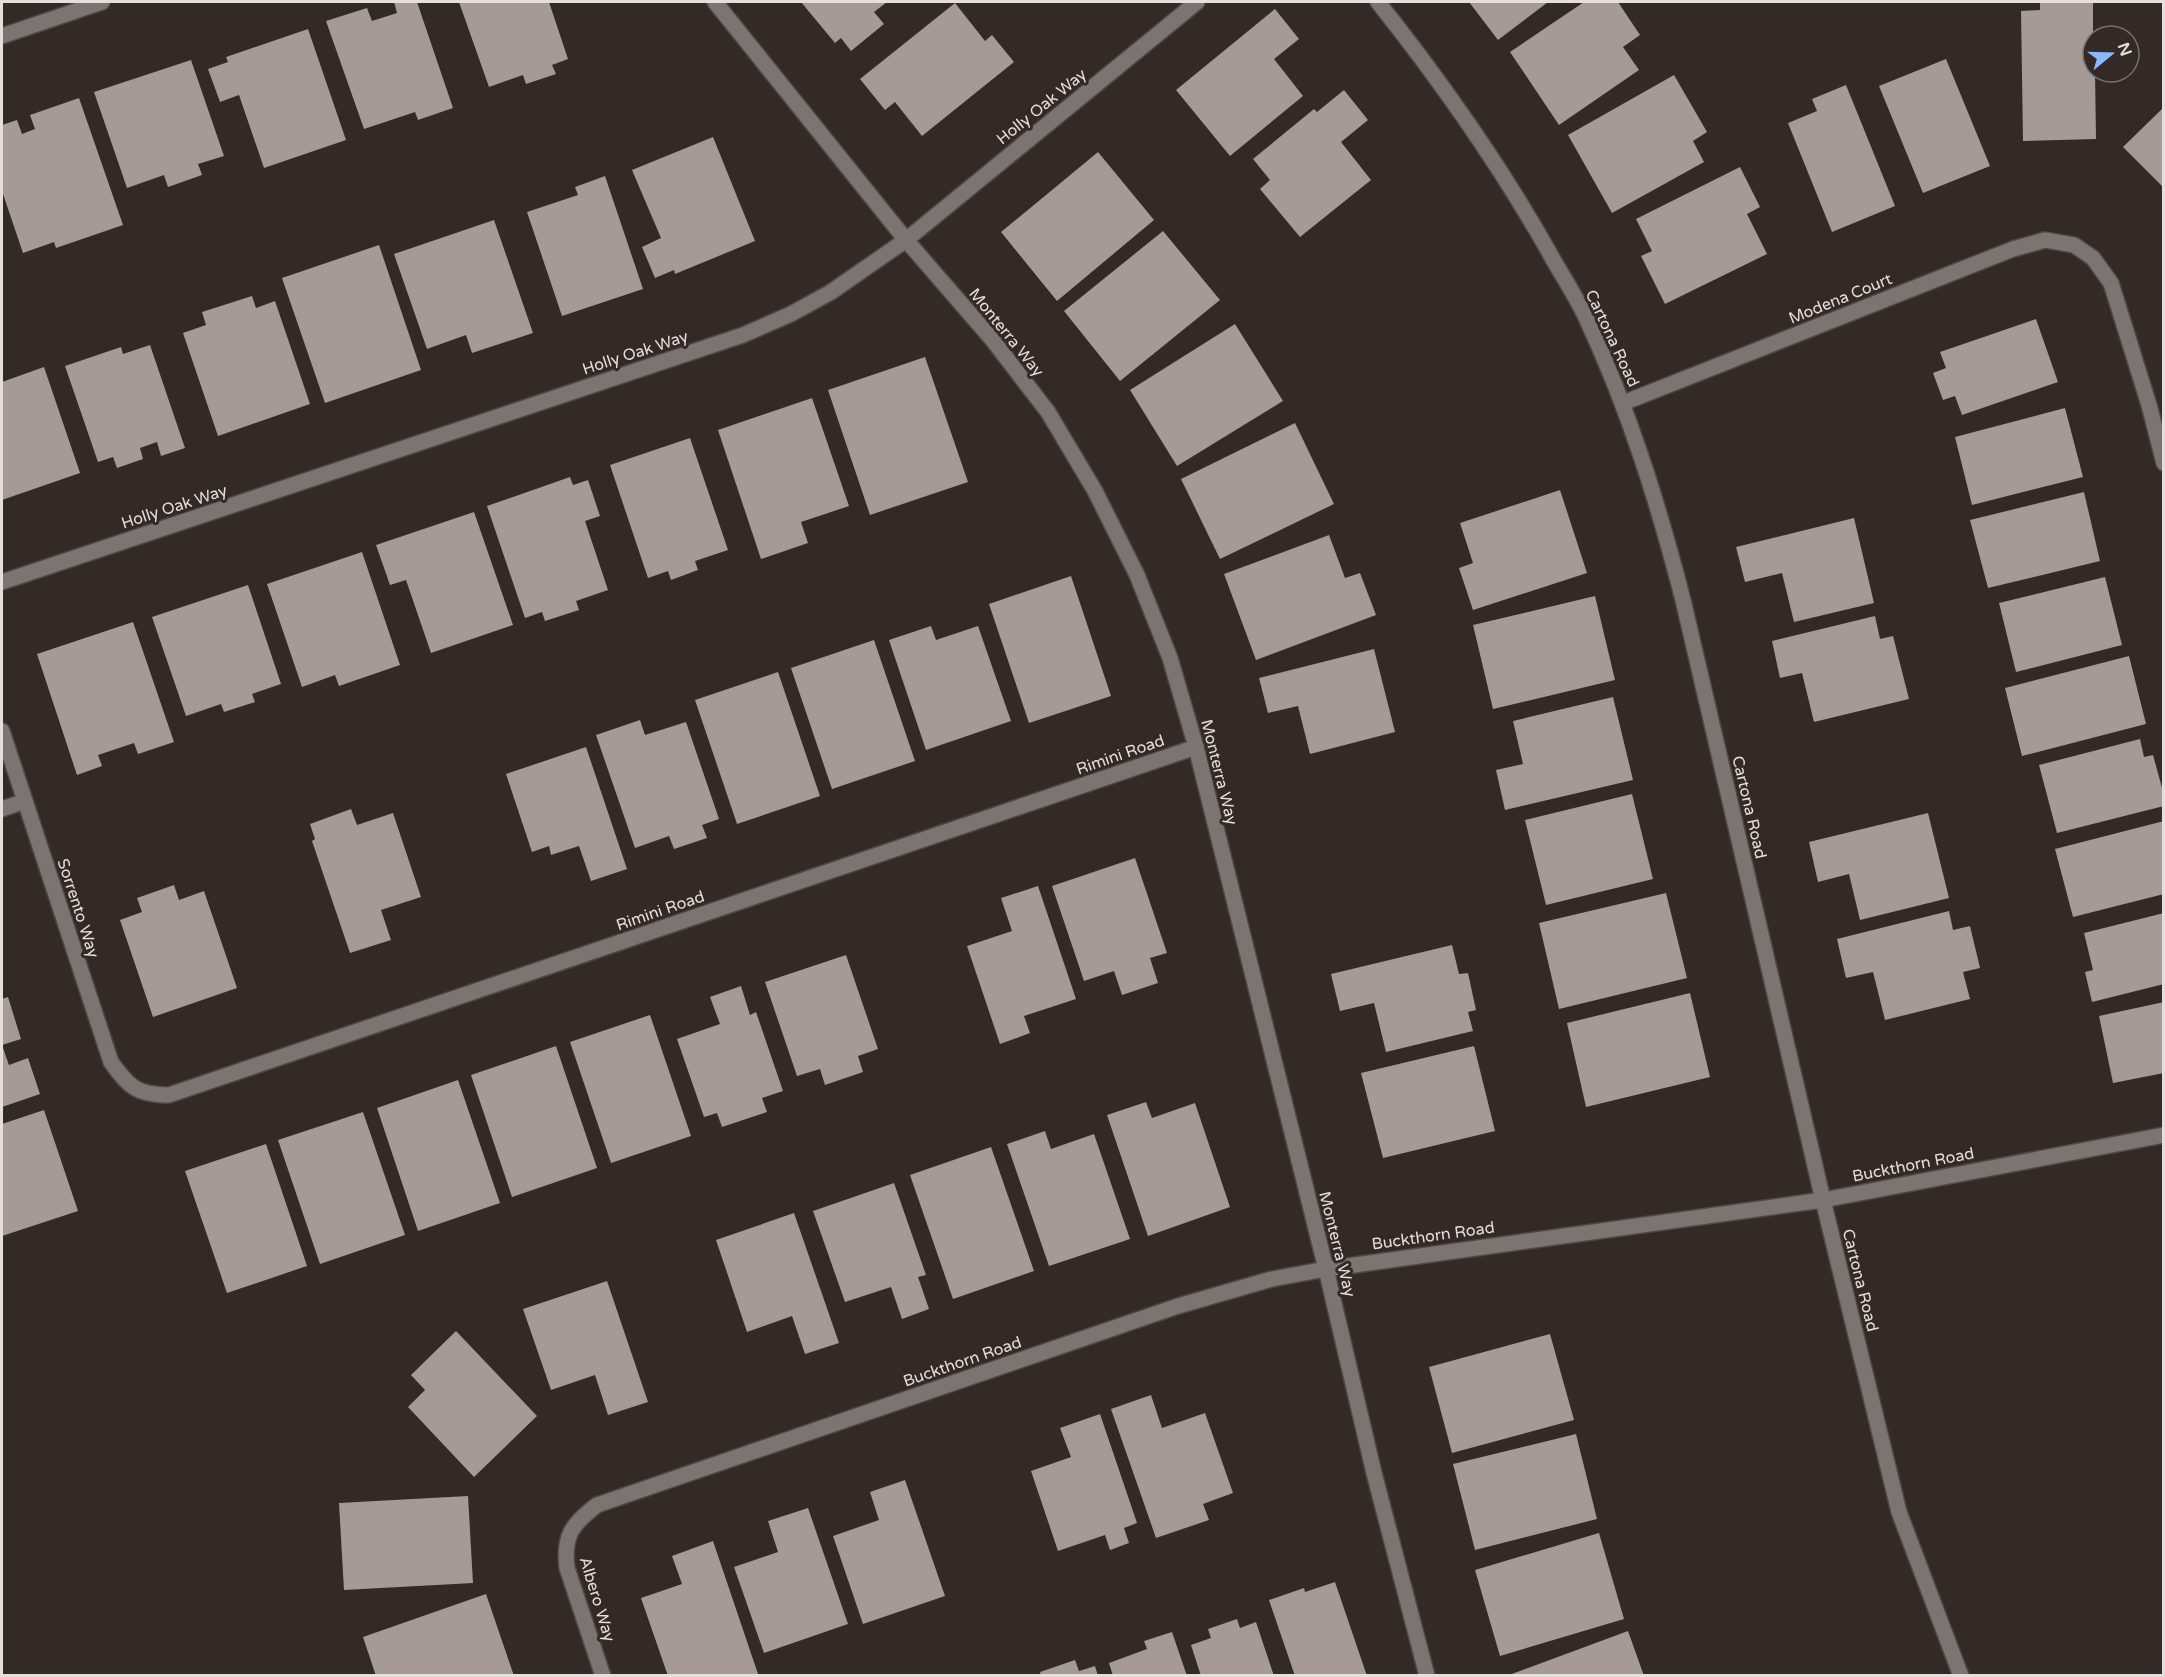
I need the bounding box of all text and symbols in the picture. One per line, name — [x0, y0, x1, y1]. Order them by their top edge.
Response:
north arrow — [2081, 24, 2141, 84]
text: N — [2113, 40, 2136, 59]
street label: Holly Oak Way — [993, 64, 1091, 149]
street label: Modena Court — [1786, 269, 1895, 329]
street label: Monterra Way — [964, 284, 1048, 381]
street label: Cartona Road — [1581, 287, 1643, 390]
street label: Holly Oak Way — [580, 326, 691, 379]
street label: Holly Oak Way — [119, 480, 230, 533]
street label: Monterra Way — [1196, 717, 1242, 827]
street label: Rimini Road — [1074, 730, 1167, 779]
street label: Cartona Road — [1727, 754, 1771, 861]
street label: Sorrento Way — [53, 856, 104, 961]
street label: Rimini Road — [614, 886, 707, 935]
street label: Buckthorn Road — [1851, 1143, 1976, 1187]
street label: Monterra Way — [1314, 1189, 1360, 1299]
street label: Buckthorn Road — [1370, 1217, 1496, 1255]
street label: Cartona Road — [1838, 1227, 1882, 1334]
street label: Buckthorn Road — [901, 1332, 1024, 1392]
street label: Albero Way — [575, 1554, 620, 1645]

